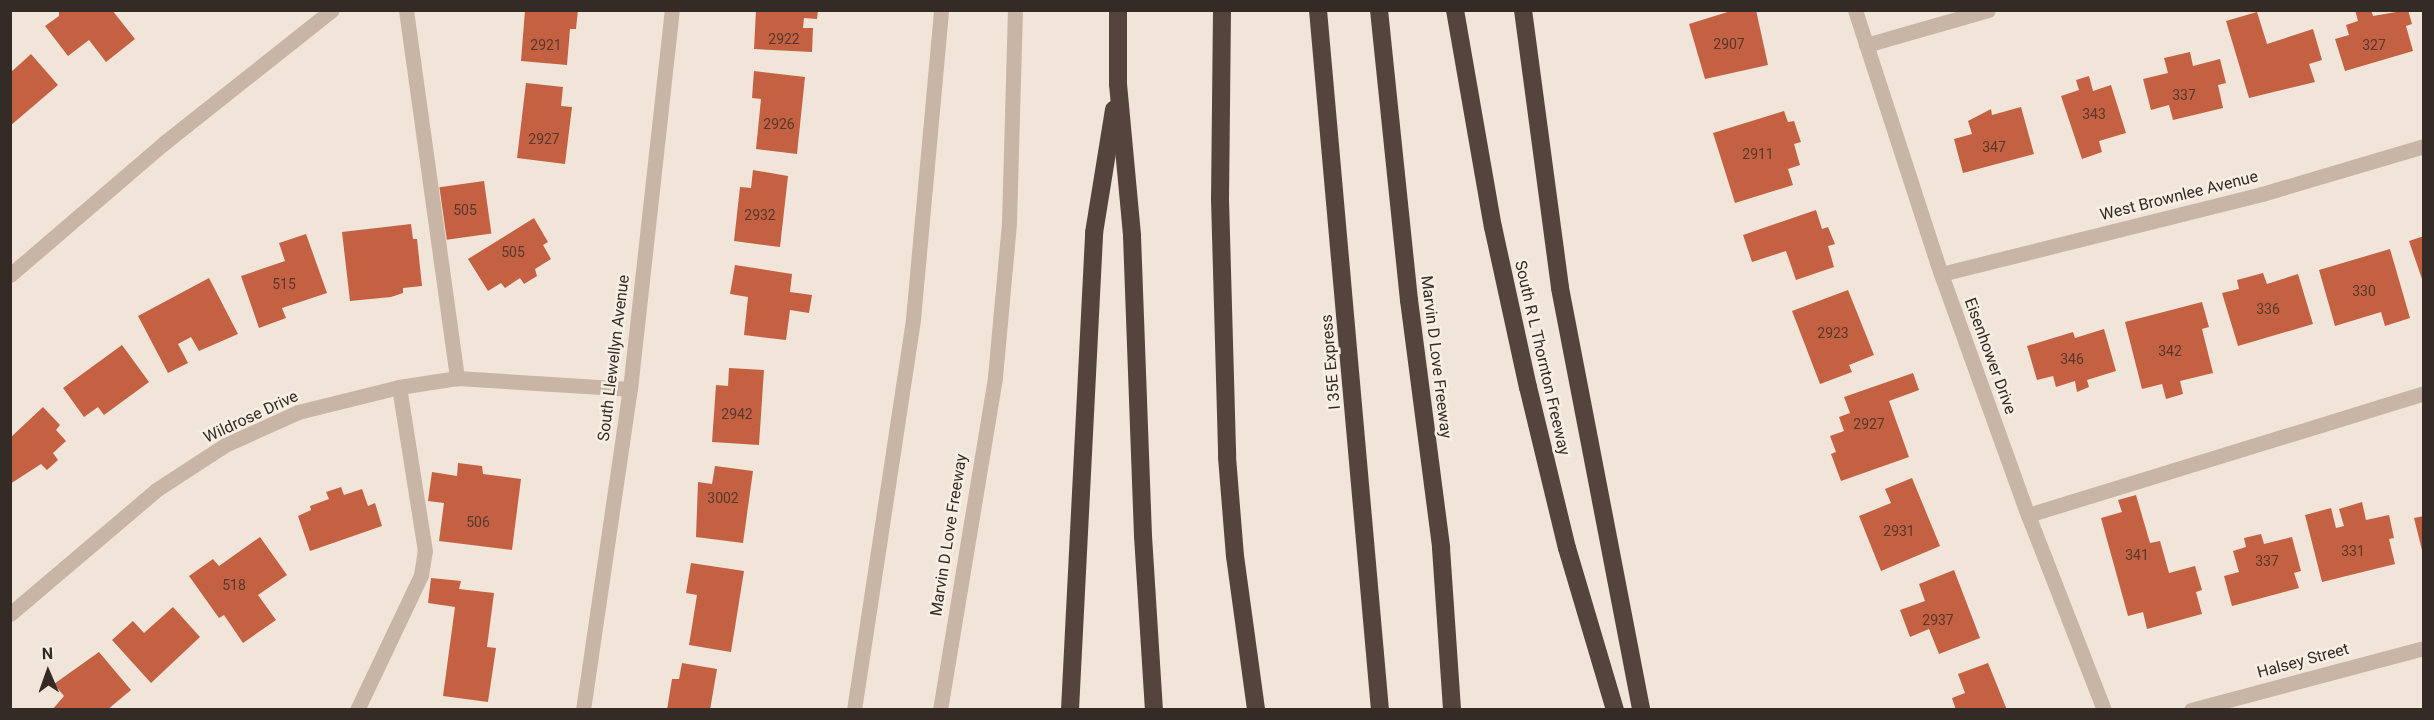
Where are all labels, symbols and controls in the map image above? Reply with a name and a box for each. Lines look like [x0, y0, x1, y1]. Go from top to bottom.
house number: 2922 [768, 31, 800, 47]
house number: 2907 [1713, 36, 1745, 52]
house number: 2921 [530, 37, 562, 53]
house number: 327 [2362, 37, 2386, 53]
house number: 337 [2172, 87, 2196, 103]
house number: 343 [2082, 106, 2106, 122]
house number: 2926 [763, 116, 795, 132]
house number: 2927 [528, 131, 560, 147]
house number: 347 [1982, 139, 2006, 155]
house number: 2911 [1742, 146, 1774, 162]
street label: West Brownlee Avenue [2098, 167, 2260, 225]
house number: 505 [453, 202, 477, 218]
house number: 2932 [744, 207, 776, 223]
house number: 505 [501, 244, 525, 260]
street label: South R L Thornton Freeway [1510, 259, 1574, 457]
street label: South Llewellyn Avenue [594, 274, 634, 442]
street label: Marvin D Love Freeway [1416, 274, 1456, 440]
house number: 515 [272, 276, 296, 292]
house number: 330 [2352, 283, 2376, 299]
street label: Eisenhower Drive [1960, 295, 2020, 417]
house number: 336 [2256, 301, 2280, 317]
street label: I 35E Express [1317, 314, 1345, 410]
house number: 2923 [1817, 325, 1849, 341]
house number: 342 [2158, 343, 2182, 359]
house number: 346 [2060, 351, 2084, 367]
street label: Wildrose Drive [201, 387, 301, 447]
house number: 2942 [721, 406, 753, 422]
house number: 2927 [1853, 416, 1885, 432]
street label: Marvin D Love Freeway [927, 453, 971, 617]
house number: 3002 [707, 490, 739, 506]
house number: 506 [466, 514, 490, 530]
house number: 2931 [1883, 523, 1915, 539]
house number: 331 [2341, 543, 2365, 559]
house number: 341 [2125, 547, 2149, 563]
house number: 337 [2255, 553, 2279, 569]
house number: 518 [222, 577, 246, 593]
house number: 2937 [1922, 612, 1954, 628]
street label: Halsey Street [2255, 640, 2351, 682]
north arrow [18, 642, 78, 702]
text: N [41, 644, 53, 663]

